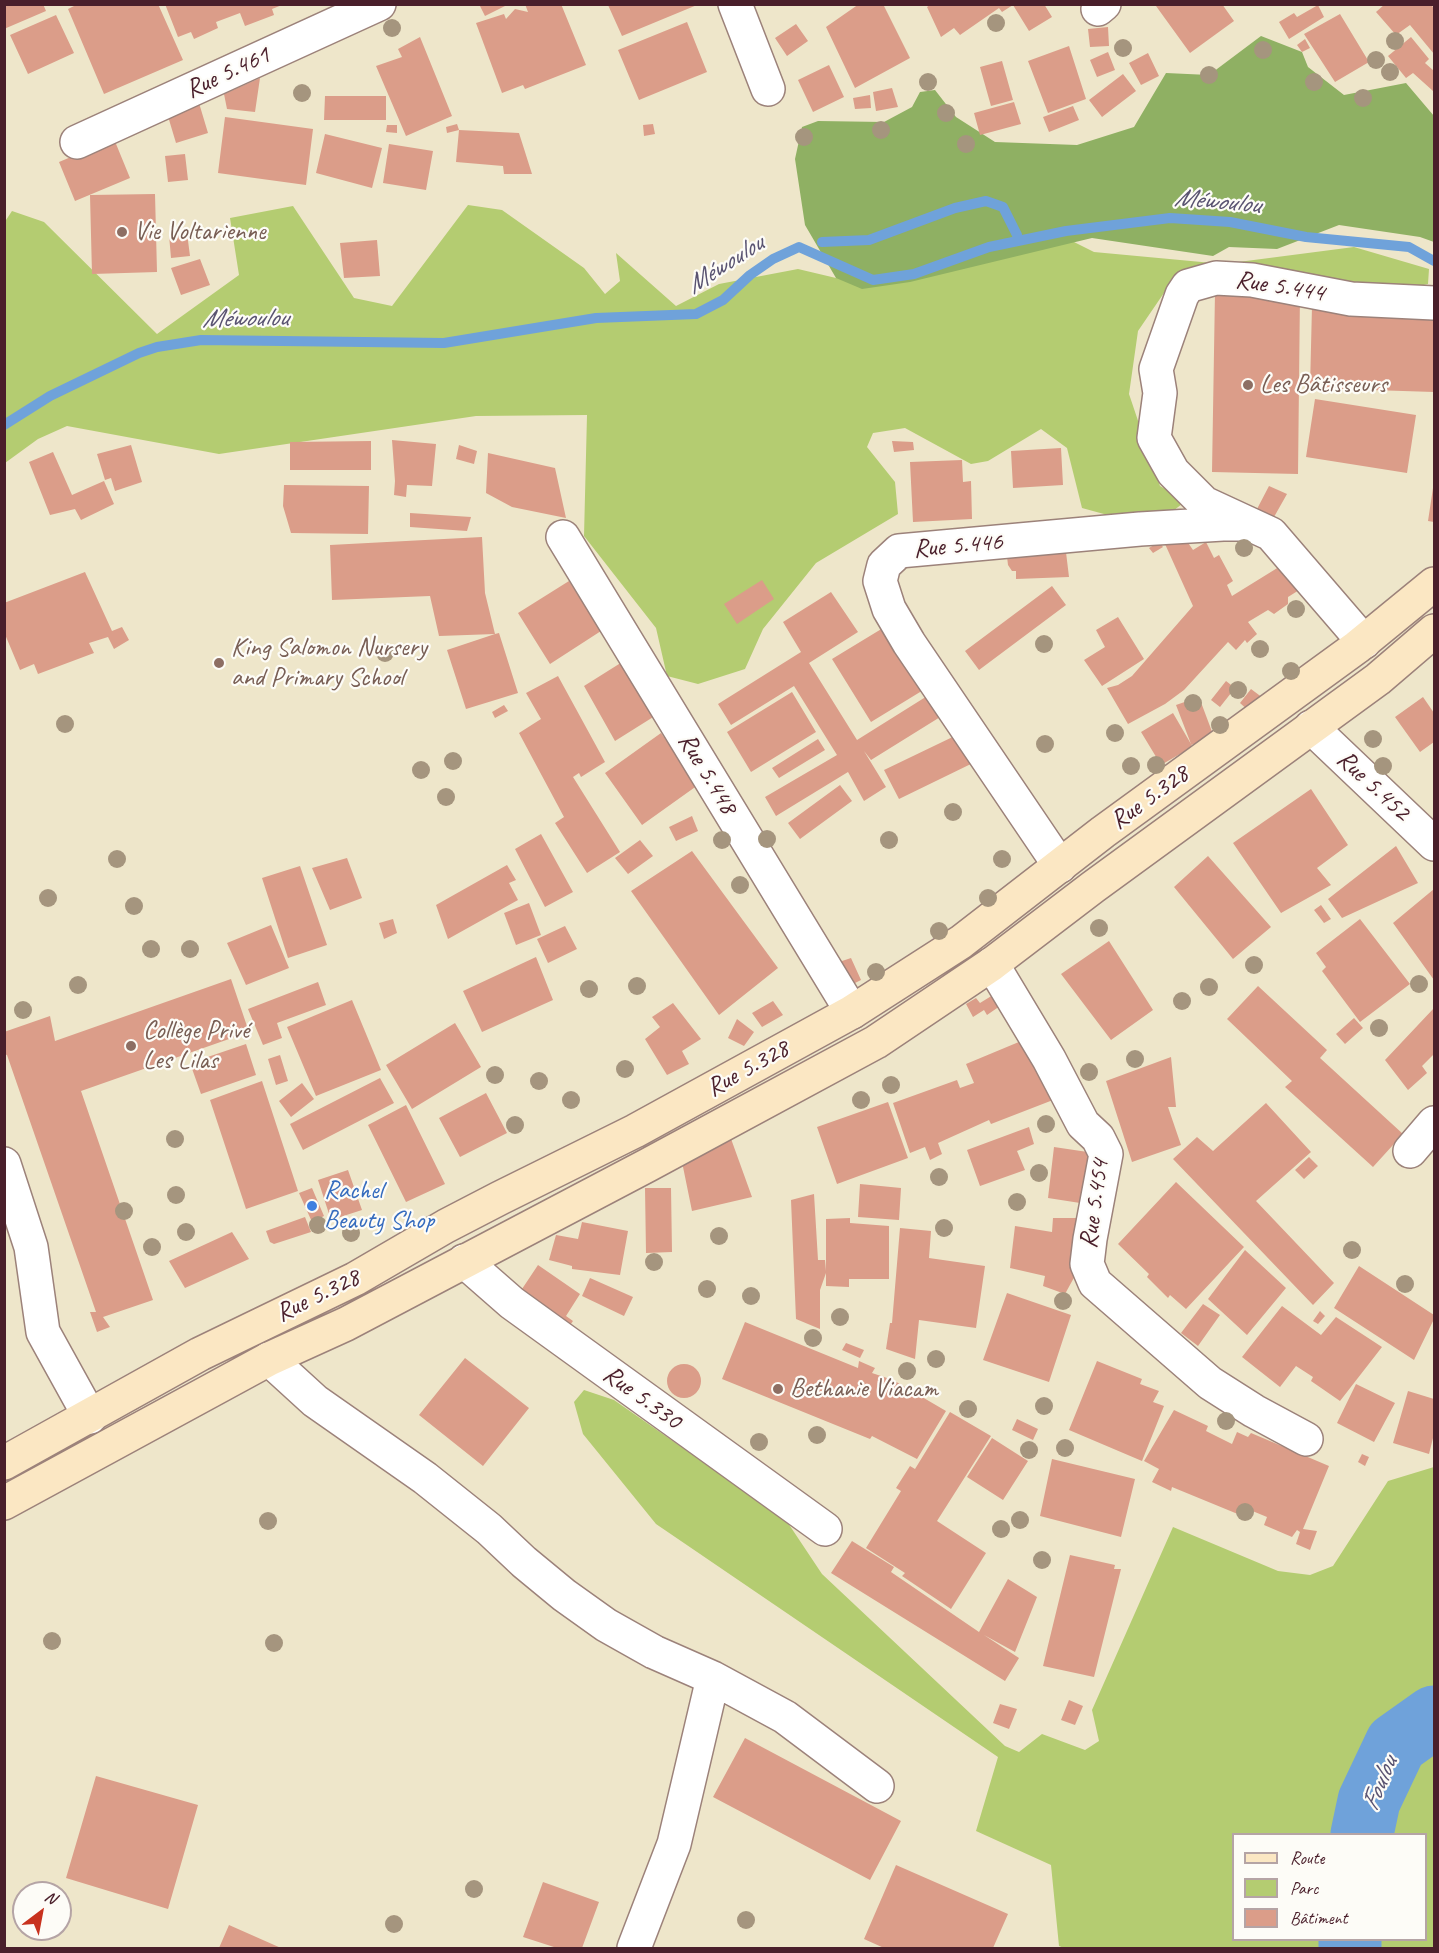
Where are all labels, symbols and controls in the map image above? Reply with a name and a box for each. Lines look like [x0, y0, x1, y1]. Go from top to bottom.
street label: Rue 5.461 [181, 40, 275, 106]
water label: Méwoulou [1173, 182, 1261, 222]
place label: Vie Voltarienne [134, 216, 265, 248]
marker: Vie Voltarienne [115, 225, 129, 239]
water label: Méwoulou [680, 228, 770, 302]
street label: Rue 5.444 [1233, 265, 1327, 309]
water label: Méwoulou [202, 302, 288, 336]
place label: Les Bâtisseurs [1260, 369, 1387, 401]
marker: Les Bâtisseurs [1241, 378, 1255, 392]
street label: Rue 5.446 [912, 527, 1004, 565]
place label: King Salomon Nursery and Primary School [231, 632, 427, 694]
marker: King Salomon Nursery and Primary School [212, 656, 226, 670]
street label: Rue 5.448 [671, 728, 743, 820]
street label: Rue 5.452 [1330, 744, 1416, 828]
street label: Rue 5.328 [1105, 759, 1195, 837]
place label: Collège Privé Les Lilas [143, 1015, 249, 1076]
street label: Rue 5.328 [701, 1034, 795, 1104]
marker: Collège Privé Les Lilas [124, 1039, 138, 1053]
street label: Rue 5.454 [1073, 1158, 1117, 1250]
place label: Rachel Beauty Shop [324, 1175, 434, 1236]
marker: Rachel Beauty Shop [305, 1199, 319, 1213]
street label: Rue 5.328 [271, 1262, 365, 1330]
street label: Rue 5.330 [597, 1359, 687, 1437]
place label: Bethanie Viacam [790, 1373, 938, 1405]
marker: Bethanie Viacam [771, 1382, 785, 1396]
water label: Foulou [1355, 1752, 1405, 1816]
legend [1232, 1833, 1427, 1941]
text: Route [1290, 1847, 1324, 1869]
text: Parc [1290, 1877, 1318, 1899]
north arrow [12, 1881, 72, 1941]
text: N [41, 1886, 60, 1909]
text: Bâtiment [1290, 1907, 1348, 1929]

